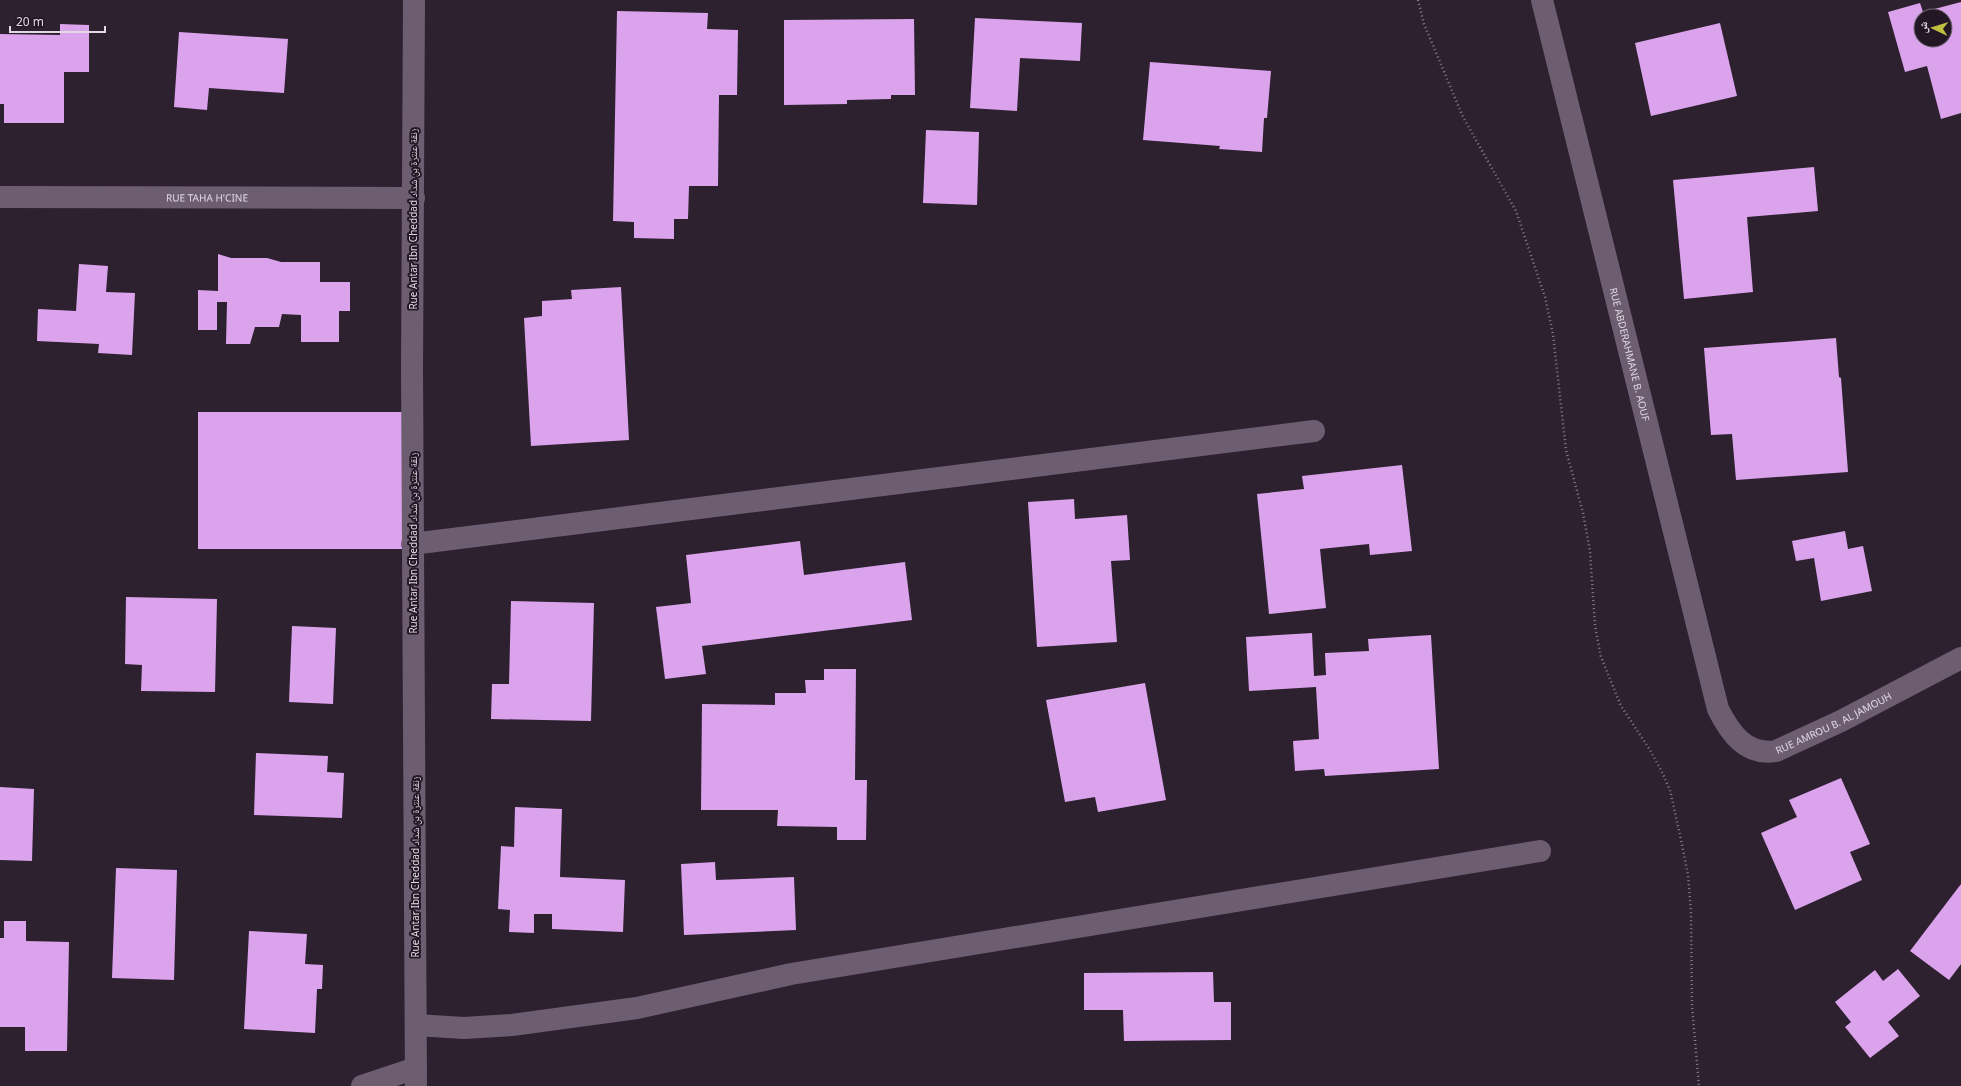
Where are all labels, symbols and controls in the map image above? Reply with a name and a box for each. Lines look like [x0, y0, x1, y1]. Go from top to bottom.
scale bar [10, 8, 105, 34]
north arrow [1913, 8, 1953, 48]
text: 20 m [16, 13, 44, 30]
text: ش [1915, 21, 1931, 34]
street label: Rue Antar Ibn Cheddad زنقة عنترة بن شداد [406, 128, 420, 310]
street label: RUE TAHA H'CINE [166, 190, 248, 205]
street label: RUE ABDERAHMANE B. AOUF [1607, 286, 1653, 422]
street label: Rue Antar Ibn Cheddad زنقة عنترة بن شداد [406, 452, 420, 634]
street label: RUE AMROU B. AL JAMOUH [1773, 689, 1894, 757]
street label: Rue Antar Ibn Cheddad زنقة عنترة بن شداد [408, 776, 422, 958]

